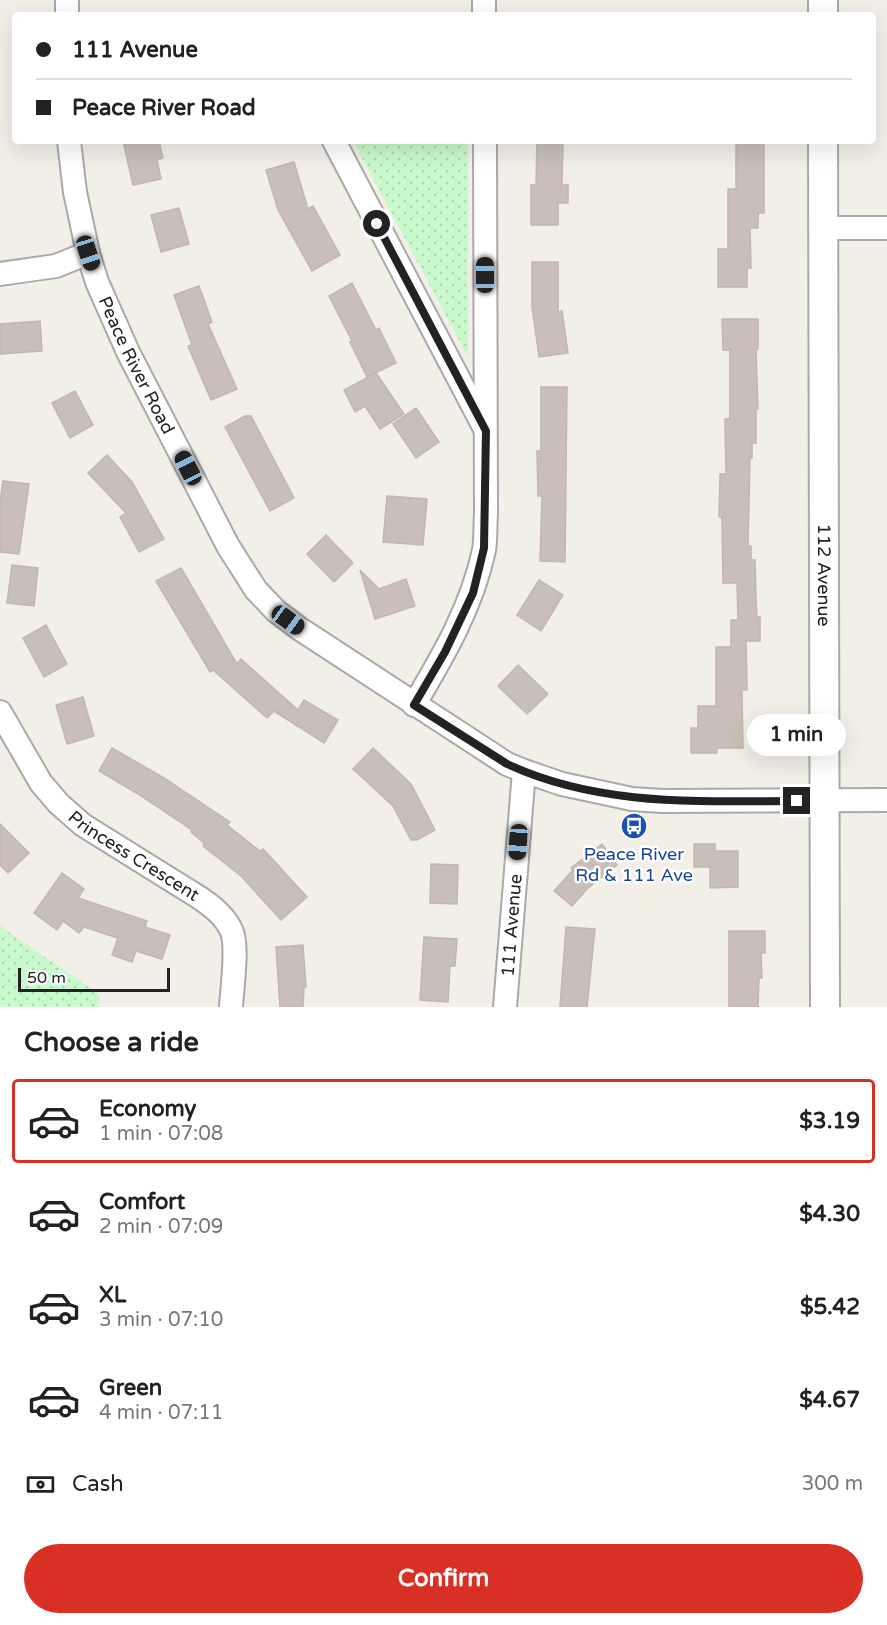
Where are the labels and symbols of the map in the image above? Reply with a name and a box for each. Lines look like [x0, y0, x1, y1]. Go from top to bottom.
route start [363, 210, 390, 237]
car [74, 233, 102, 273]
car [476, 257, 494, 293]
street label: Peace River Road [94, 293, 179, 438]
car [172, 448, 204, 488]
street label: 112 Avenue [813, 523, 835, 627]
car [268, 602, 308, 638]
callout: 1 min [748, 714, 846, 756]
route end [783, 787, 810, 814]
street label: Princess Crescent [64, 806, 204, 906]
bus stop icon: Peace River Rd & 111 Ave [619, 811, 649, 841]
car [508, 823, 528, 861]
place label: Peace River Rd & 111 Ave [575, 843, 693, 886]
street label: 111 Avenue [496, 873, 527, 978]
scale bar [18, 965, 170, 992]

